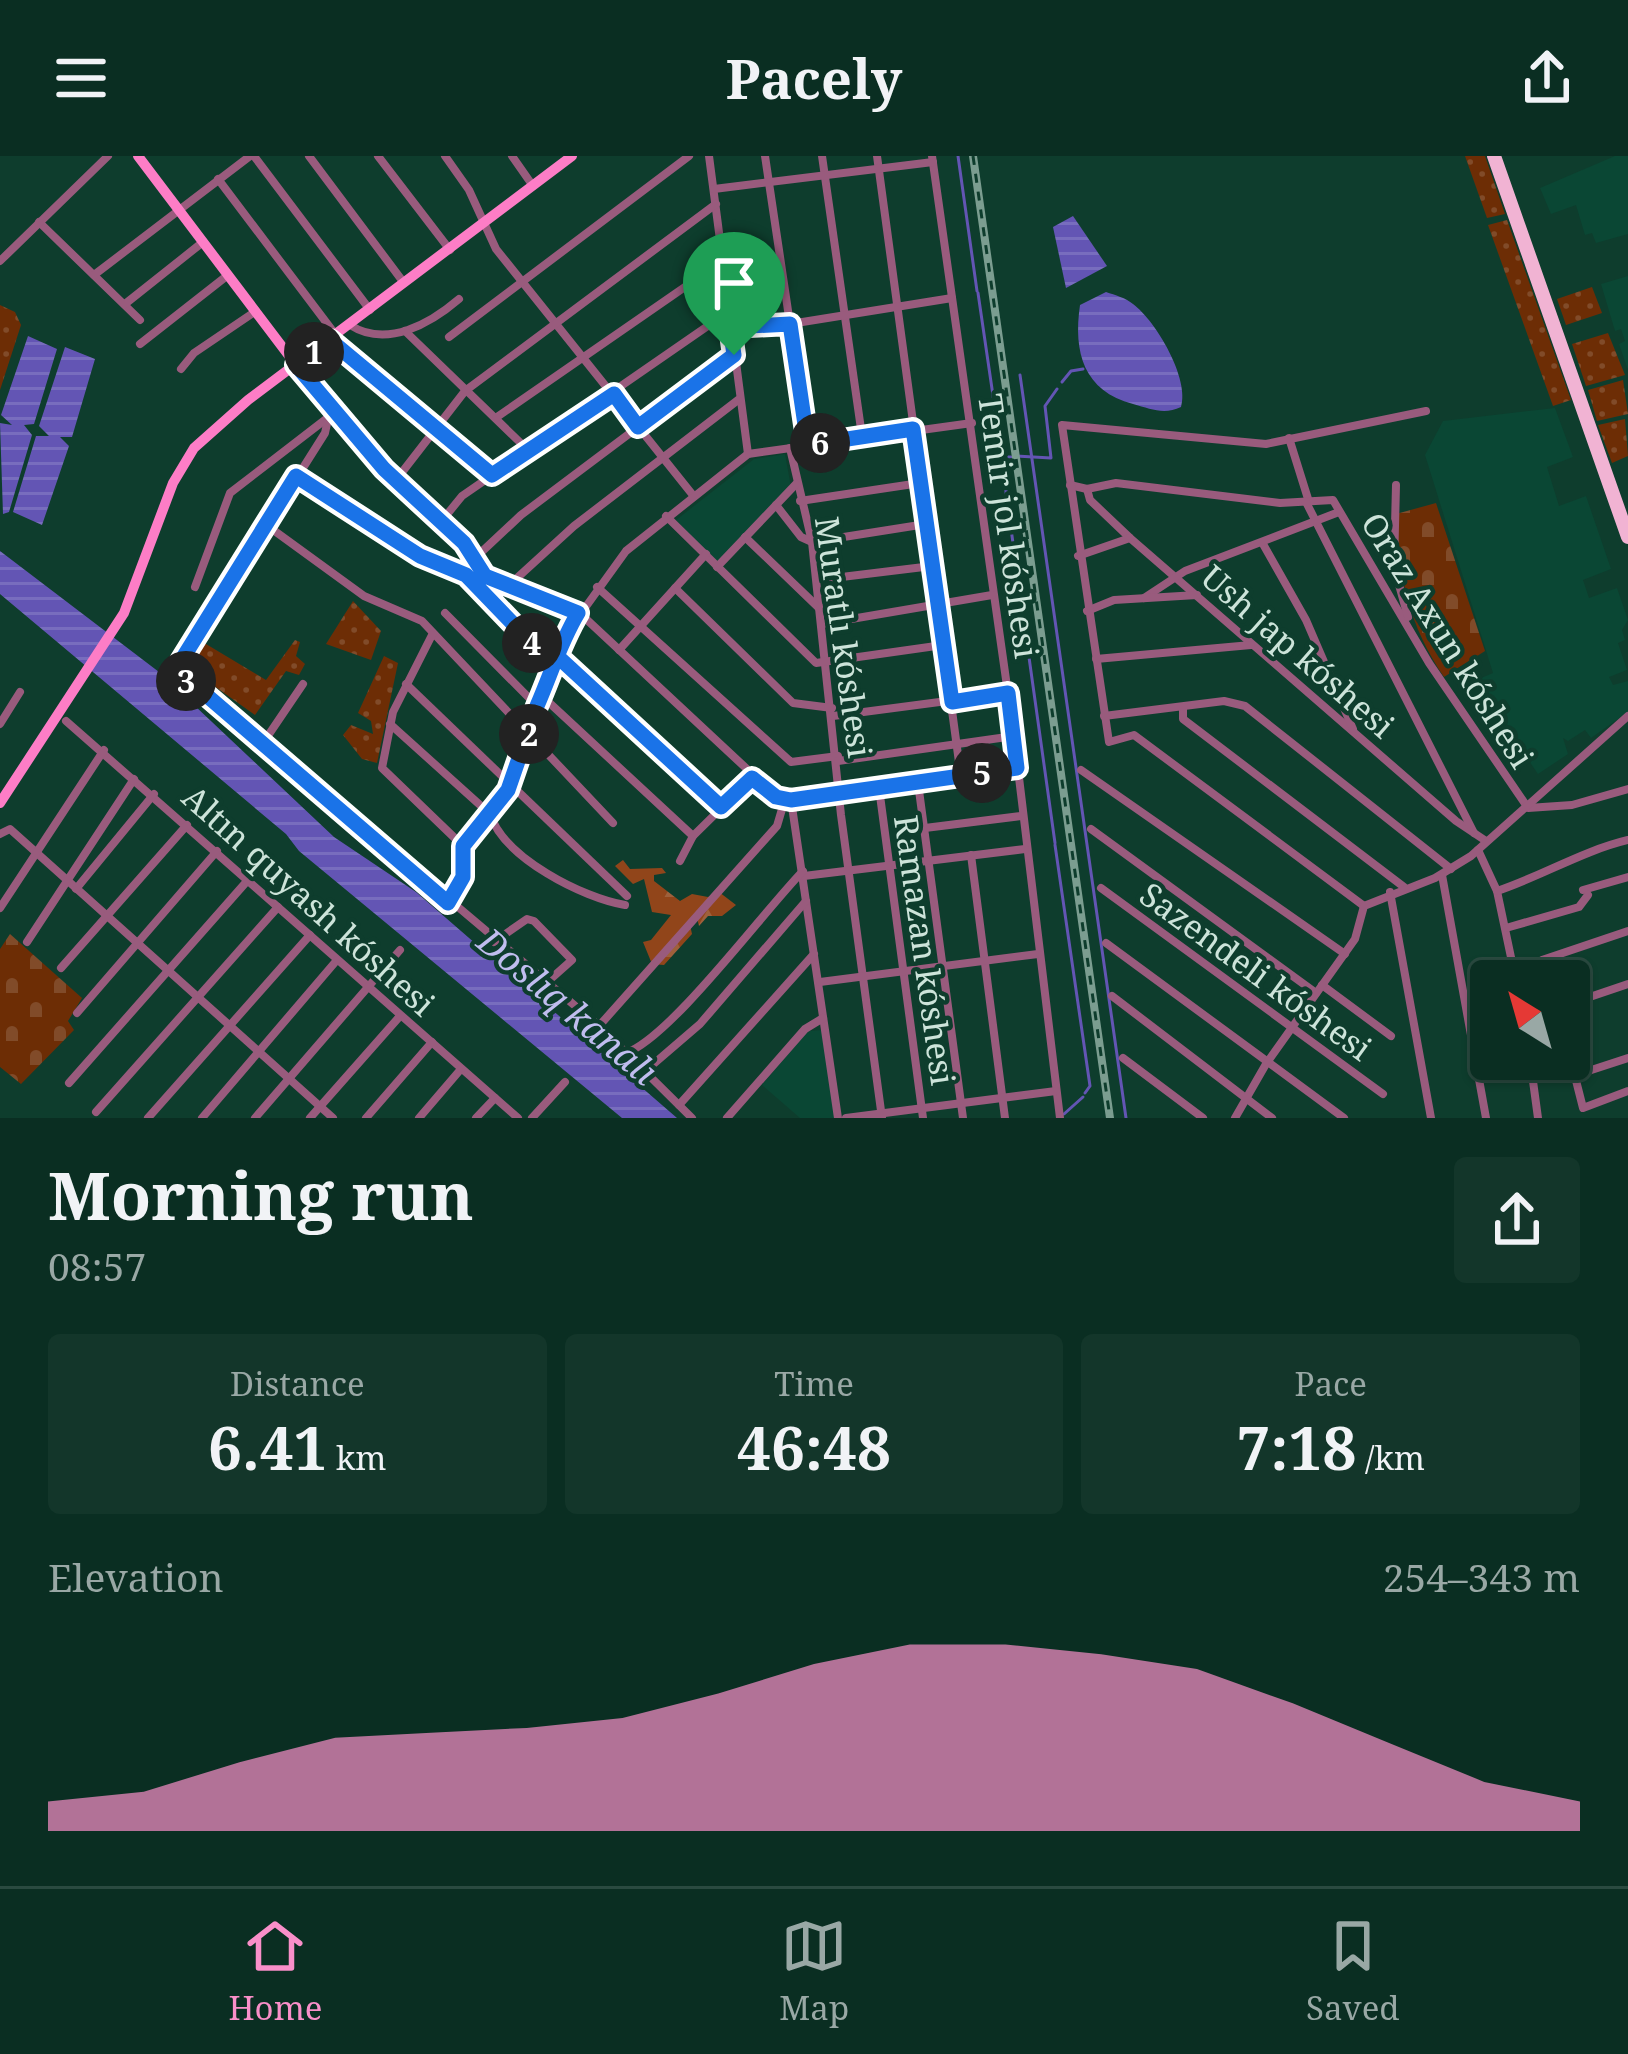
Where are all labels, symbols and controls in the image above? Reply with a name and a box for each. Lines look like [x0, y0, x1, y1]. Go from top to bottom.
text: Pacely [726, 41, 902, 115]
icon: menu [48, 45, 114, 111]
icon: share [1514, 45, 1580, 111]
pin [683, 232, 785, 355]
icon: arrive [701, 250, 767, 316]
pin: 1 [284, 322, 344, 382]
text: 1 [305, 329, 323, 374]
street label: Temir jol kóshesi [968, 391, 1050, 662]
pin: 6 [790, 413, 850, 473]
text: 6 [811, 420, 829, 465]
street label: Oraz Axun kóshesi [1351, 504, 1545, 777]
street label: Muratlı kóshesi [805, 514, 883, 761]
street label: Ush jap kóshesi [1192, 555, 1404, 748]
pin: 4 [502, 613, 562, 673]
text: 4 [523, 620, 541, 665]
pin: 3 [156, 651, 216, 711]
text: 3 [177, 658, 195, 703]
pin: 2 [499, 704, 559, 764]
text: 2 [520, 711, 538, 756]
pin: 5 [952, 743, 1012, 803]
text: 5 [973, 750, 991, 795]
street label: Altın quyash kóshesi [173, 775, 445, 1026]
street label: Ramazan kóshesi [884, 812, 966, 1088]
street label: Sazendeli kóshesi [1131, 872, 1381, 1071]
water label: Doslıq kanalı [467, 916, 668, 1096]
north arrow [1470, 960, 1590, 1080]
map controls [1470, 960, 1590, 1080]
text: Morning run [48, 1149, 474, 1239]
button: share [1454, 1157, 1580, 1283]
text: 08:57 [48, 1239, 146, 1292]
text: Distance [230, 1361, 365, 1406]
text: Time [774, 1361, 854, 1406]
text: Pace [1294, 1361, 1367, 1406]
text: 6.41 [208, 1406, 327, 1488]
text: 46:48 [737, 1406, 891, 1488]
text: 7:18 [1236, 1406, 1356, 1488]
text: km [327, 1435, 387, 1480]
text: /km [1356, 1435, 1425, 1480]
text: Elevation [48, 1550, 224, 1603]
text: 254–343 m [1383, 1550, 1580, 1603]
tab: Home [228, 1913, 322, 2030]
tab: Map [779, 1913, 849, 2030]
tab: Saved [1306, 1913, 1400, 2030]

